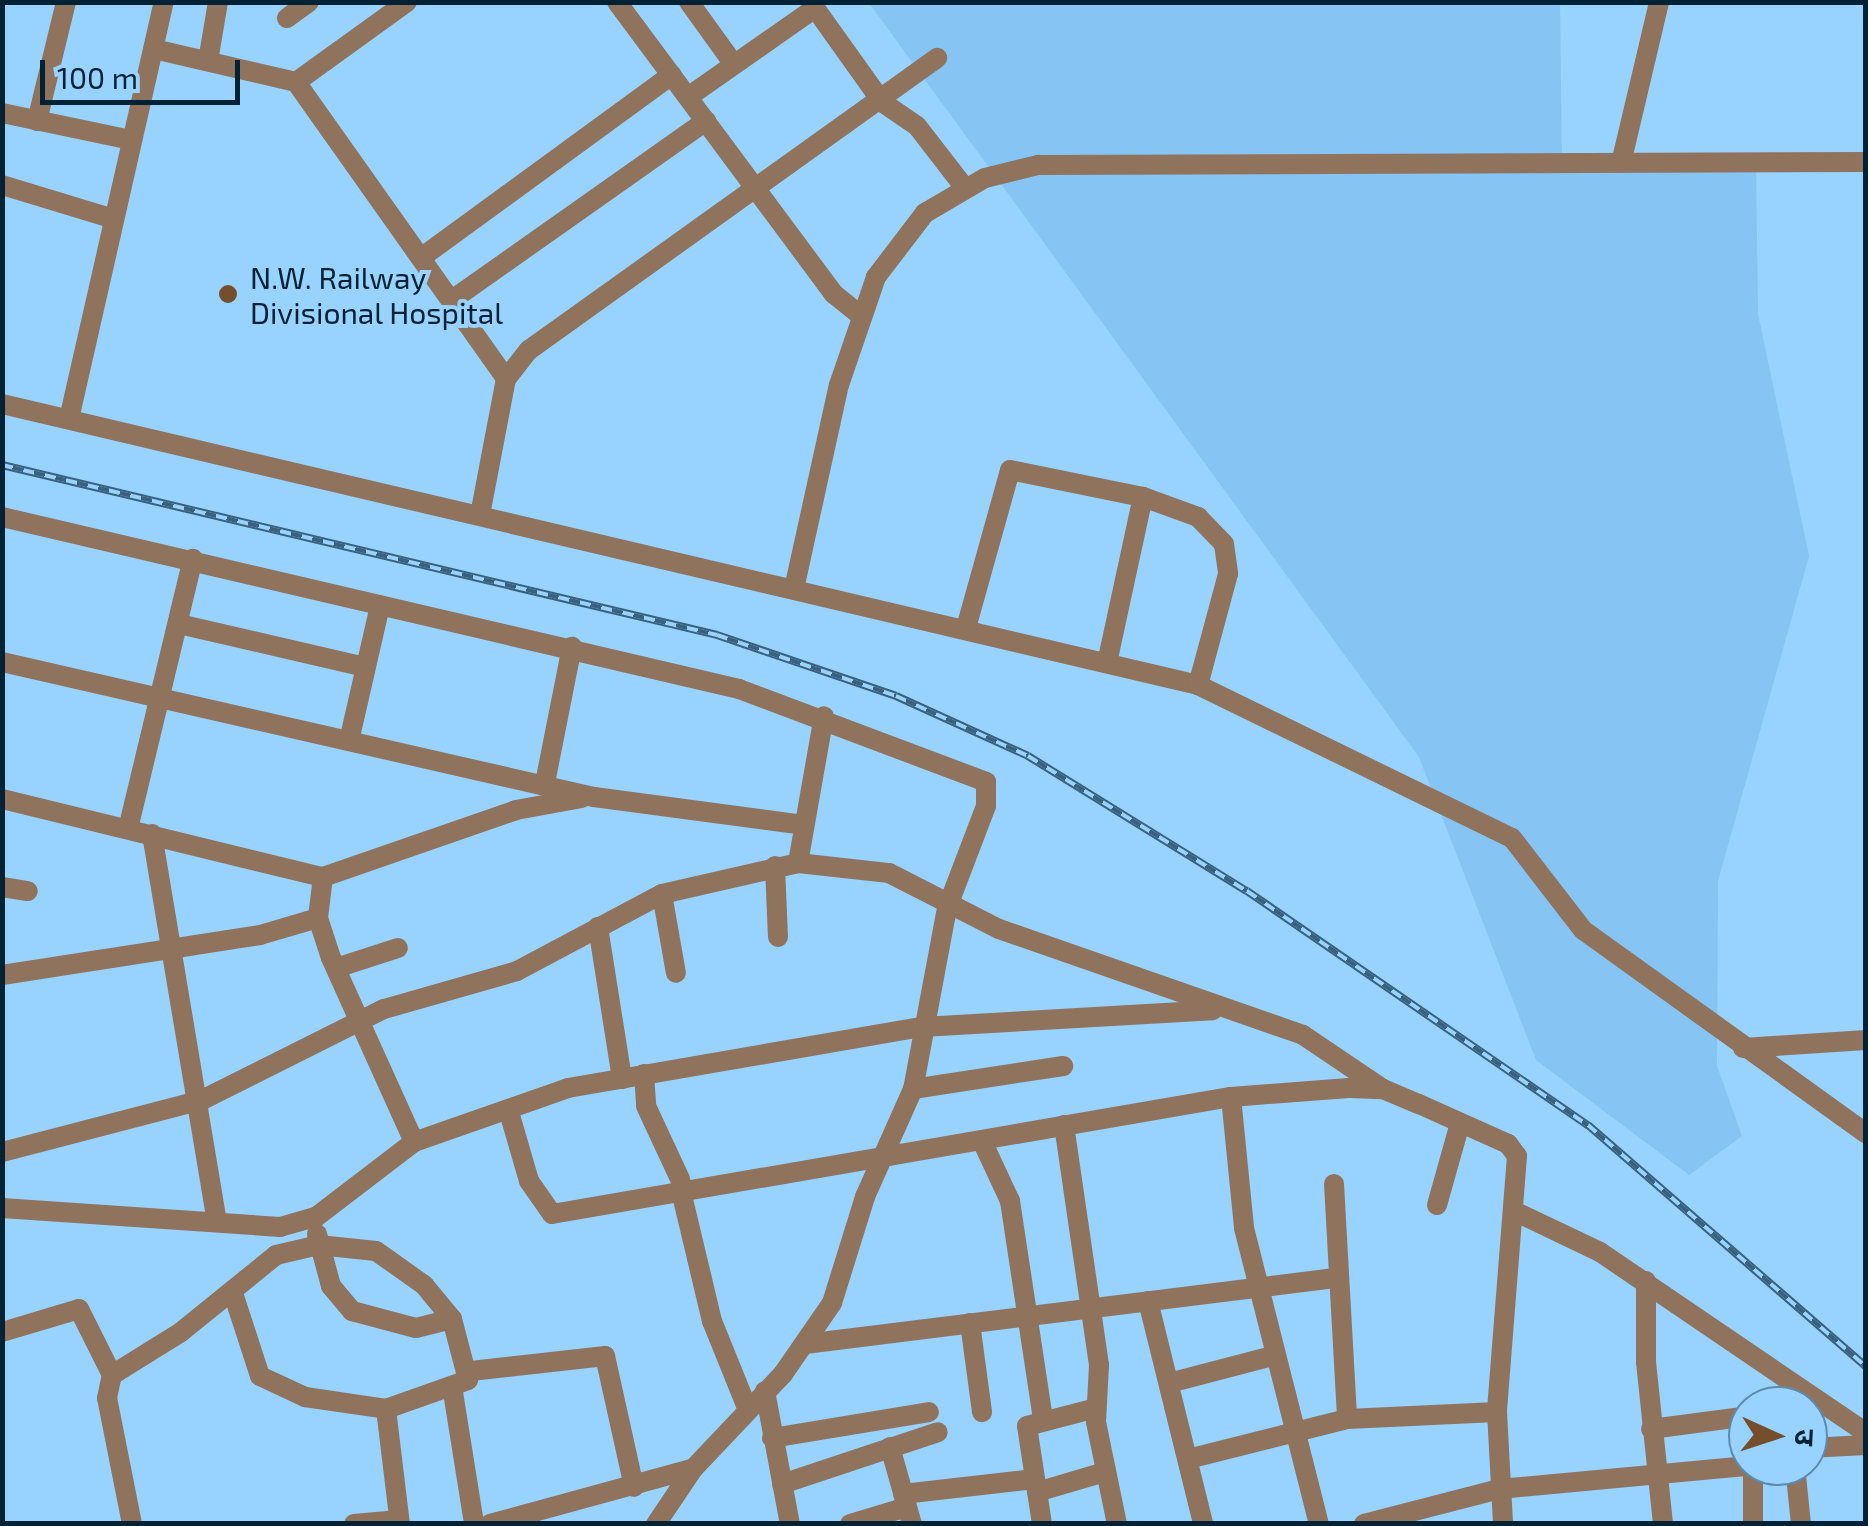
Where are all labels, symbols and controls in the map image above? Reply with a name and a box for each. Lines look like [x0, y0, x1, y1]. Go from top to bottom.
scale bar [45, 40, 245, 102]
text: 100 m [57, 59, 138, 95]
place label: N.W. Railway Divisional Hospital [250, 259, 504, 330]
marker: N.W. Railway Divisional Hospital [215, 281, 241, 307]
north arrow [1728, 1386, 1828, 1486]
text: उ [1789, 1428, 1823, 1447]

